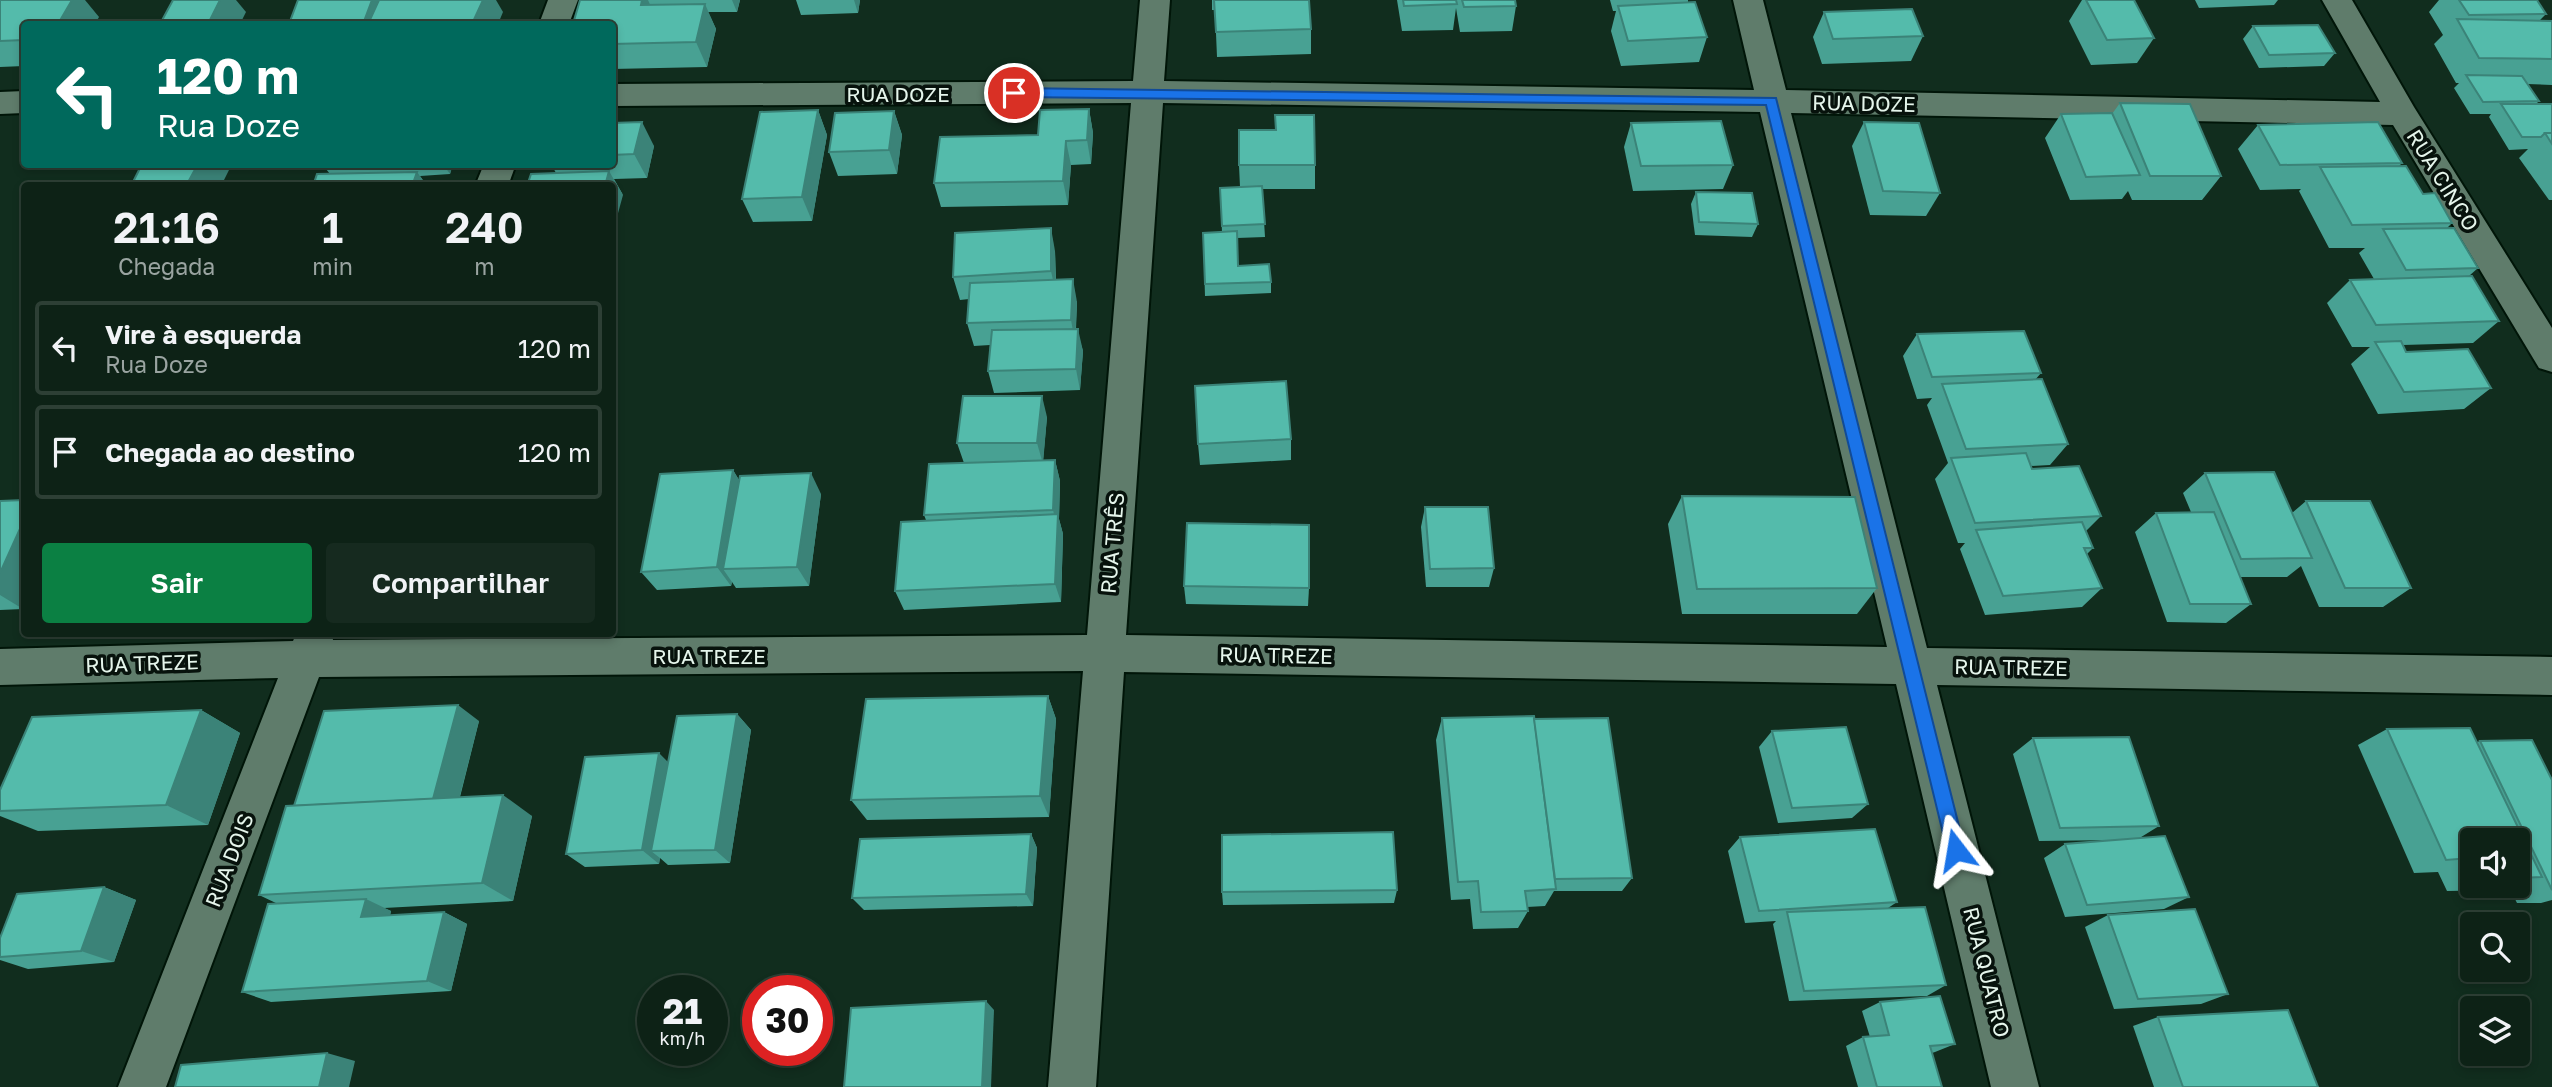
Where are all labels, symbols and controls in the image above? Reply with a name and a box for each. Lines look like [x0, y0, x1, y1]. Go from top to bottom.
text: 120 m [157, 46, 299, 105]
icon: left [42, 49, 133, 140]
pin [984, 63, 1044, 123]
icon: arrive [995, 74, 1033, 112]
street label: RUA DOZE [846, 81, 950, 107]
street label: RUA DOZE [1812, 89, 1916, 117]
text: Rua Doze [157, 106, 300, 144]
street label: RUA CINCO [2402, 124, 2484, 236]
text: 21:16 [113, 202, 220, 252]
text: 1 [322, 202, 343, 252]
text: 240 [445, 202, 524, 252]
text: Chegada [118, 252, 215, 280]
text: min [312, 252, 353, 280]
text: m [474, 252, 495, 280]
text: Vire à esquerda [105, 319, 301, 350]
icon: left [46, 329, 84, 367]
text: 120 m [518, 333, 591, 364]
text: Rua Doze [105, 350, 208, 378]
icon: arrive [46, 433, 84, 471]
text: Chegada ao destino [105, 437, 355, 468]
text: 120 m [518, 437, 591, 468]
street label: RUA TRÊS [1095, 491, 1129, 595]
button: Sair [42, 543, 312, 623]
button: Compartilhar [326, 543, 595, 623]
street label: RUA TREZE [1219, 641, 1333, 669]
street label: RUA TREZE [652, 643, 766, 669]
street label: RUA TREZE [85, 648, 199, 678]
street label: RUA TREZE [1954, 653, 2068, 681]
street label: RUA DOIS [199, 809, 259, 911]
position arrow [1919, 813, 1993, 887]
map controls [2460, 828, 2530, 1066]
button: sound [2460, 828, 2530, 898]
street label: RUA QUATRO [1958, 904, 2016, 1040]
button: search [2460, 912, 2530, 982]
speed limit sign: 30 [742, 975, 833, 1066]
text: 21 [663, 990, 702, 1032]
button: layers [2460, 996, 2530, 1066]
text: km/h [660, 1027, 705, 1049]

